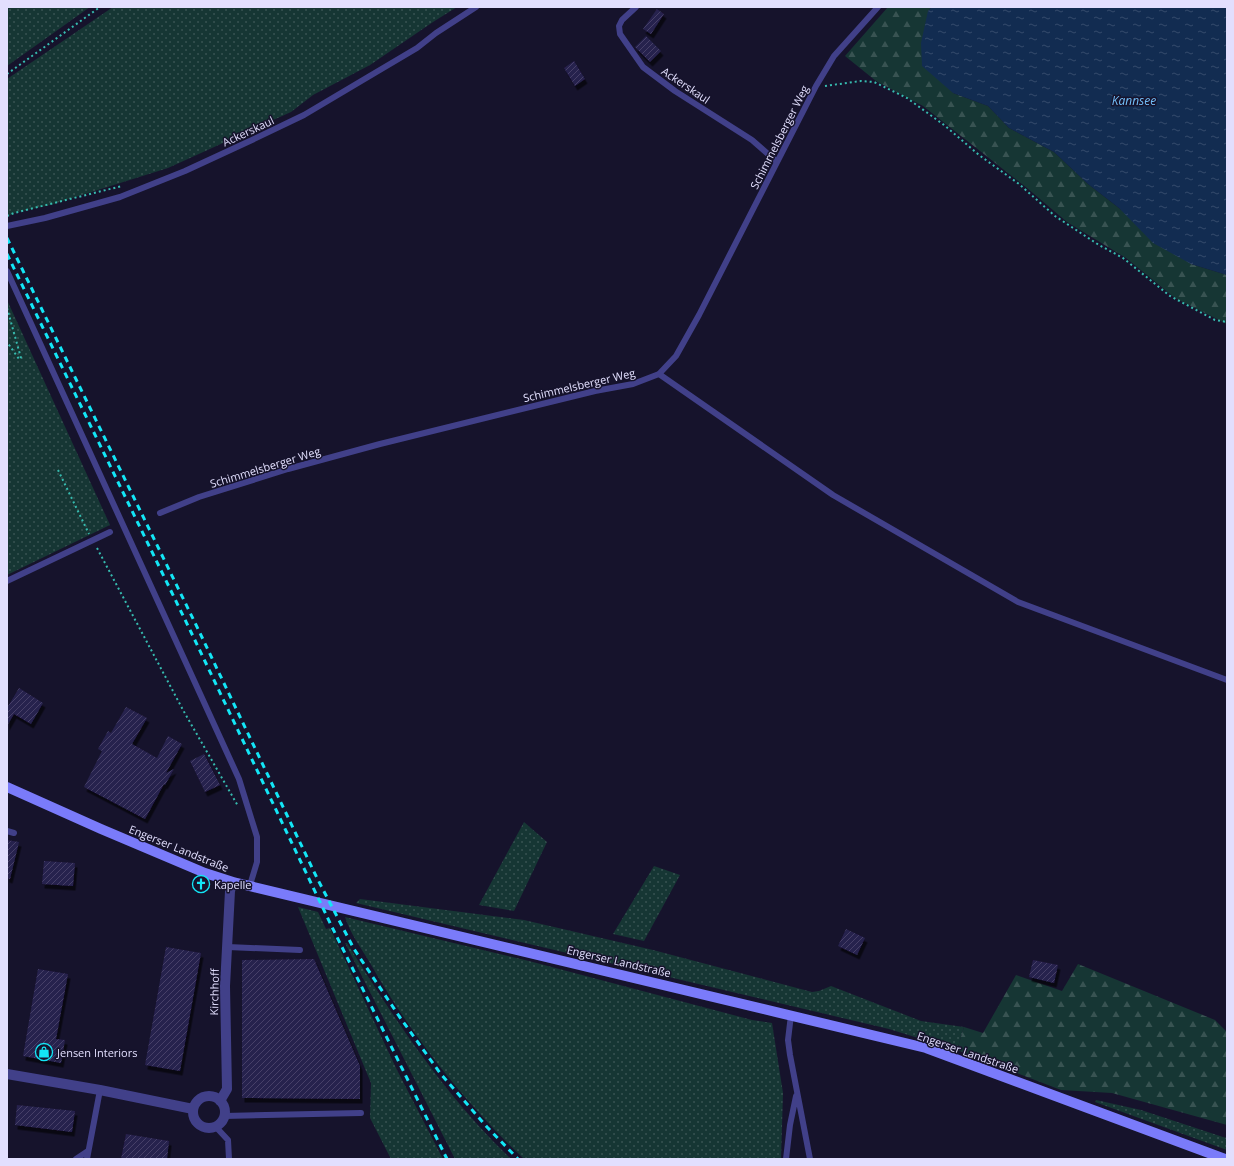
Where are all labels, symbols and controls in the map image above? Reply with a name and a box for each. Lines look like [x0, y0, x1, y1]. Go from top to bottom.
street label: Ackerskaul [659, 63, 713, 107]
street label: Schimmelsberger Weg [746, 83, 812, 191]
water label: Kannsee [1112, 92, 1156, 109]
street label: Ackerskaul [220, 113, 276, 149]
street label: Schimmelsberger Weg [521, 365, 637, 405]
street label: Schimmelsberger Weg [208, 443, 322, 491]
street label: Engerser Landstraße [127, 821, 231, 875]
church icon: Kapelle [191, 874, 211, 894]
place label: Kapelle [214, 877, 252, 892]
street label: Engerser Landstraße [565, 942, 673, 980]
street label: Kirchhoff [206, 968, 222, 1016]
street label: Engerser Landstraße [915, 1028, 1021, 1076]
shop icon: Jensen Interiors [34, 1042, 54, 1062]
place label: Jensen Interiors [56, 1045, 137, 1060]

